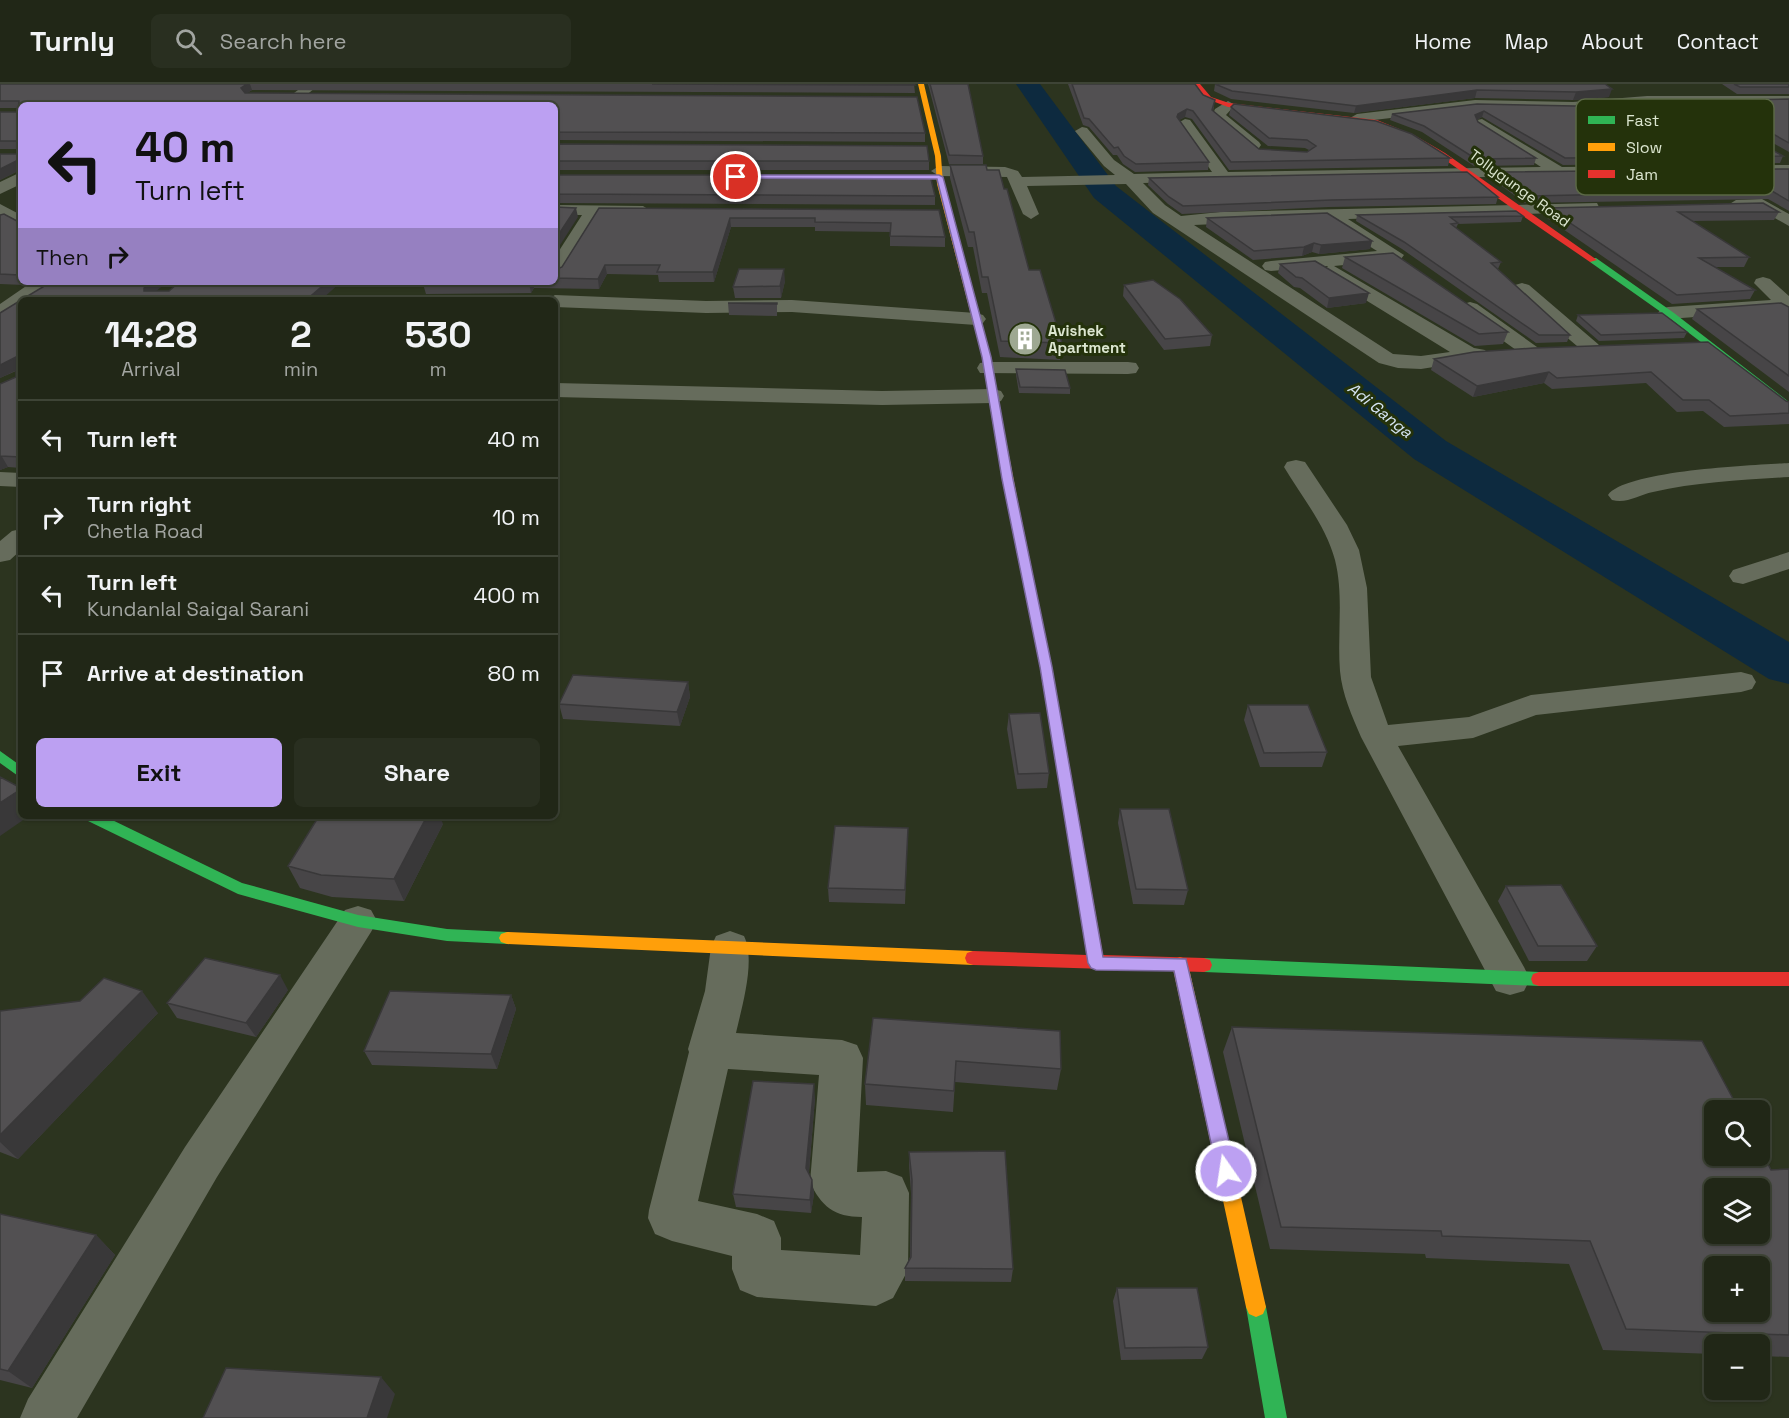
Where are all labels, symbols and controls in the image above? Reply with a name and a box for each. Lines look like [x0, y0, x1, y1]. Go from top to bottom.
search box [151, 14, 571, 68]
text: Turnly [30, 23, 115, 59]
icon: search [172, 25, 205, 58]
text: Search here [220, 27, 347, 55]
text: Home [1414, 28, 1472, 55]
text: Map [1505, 28, 1549, 55]
text: About [1582, 28, 1644, 55]
text: Contact [1677, 28, 1759, 55]
legend [1576, 99, 1774, 195]
text: Fast [1626, 110, 1659, 131]
text: 40 m [135, 121, 235, 174]
icon: left [36, 126, 114, 204]
text: Slow [1626, 137, 1662, 158]
street label: Tollygunge Road [1466, 145, 1574, 231]
pin [710, 151, 761, 202]
icon: arrive [719, 160, 752, 193]
text: Jam [1626, 164, 1658, 185]
text: Turn left [135, 173, 245, 208]
icon: right [101, 240, 134, 273]
text: Then [36, 243, 89, 271]
text: 14:28 [104, 312, 197, 358]
text: 2 [290, 312, 312, 358]
text: 530 [405, 312, 472, 358]
building icon: Avishek Apartment [1007, 321, 1043, 357]
place label: Avishek Apartment [1048, 321, 1126, 357]
text: Arrival [121, 356, 181, 382]
text: min [284, 356, 318, 382]
text: m [429, 356, 447, 382]
water label: Adi Ganga [1343, 377, 1417, 443]
icon: left [36, 423, 69, 456]
text: Turn left [87, 425, 177, 453]
text: 40 m [488, 425, 540, 453]
text: Turn right [87, 490, 192, 518]
icon: right [36, 501, 69, 534]
text: 10 m [492, 503, 540, 531]
text: Chetla Road [87, 518, 203, 544]
text: Turn left [87, 568, 177, 596]
icon: left [36, 579, 69, 612]
text: 400 m [473, 581, 540, 609]
text: Kundanlal Saigal Sarani [87, 596, 309, 622]
icon: arrive [36, 657, 69, 690]
text: Arrive at destination [87, 659, 304, 687]
text: 80 m [488, 659, 540, 687]
button: Exit [36, 738, 282, 807]
button: Share [294, 738, 540, 807]
map controls [1704, 1100, 1770, 1400]
button: search [1704, 1100, 1770, 1166]
position arrow [1194, 1139, 1258, 1203]
button: layers [1704, 1178, 1770, 1244]
button: + [1704, 1256, 1770, 1322]
button: − [1704, 1334, 1770, 1400]

